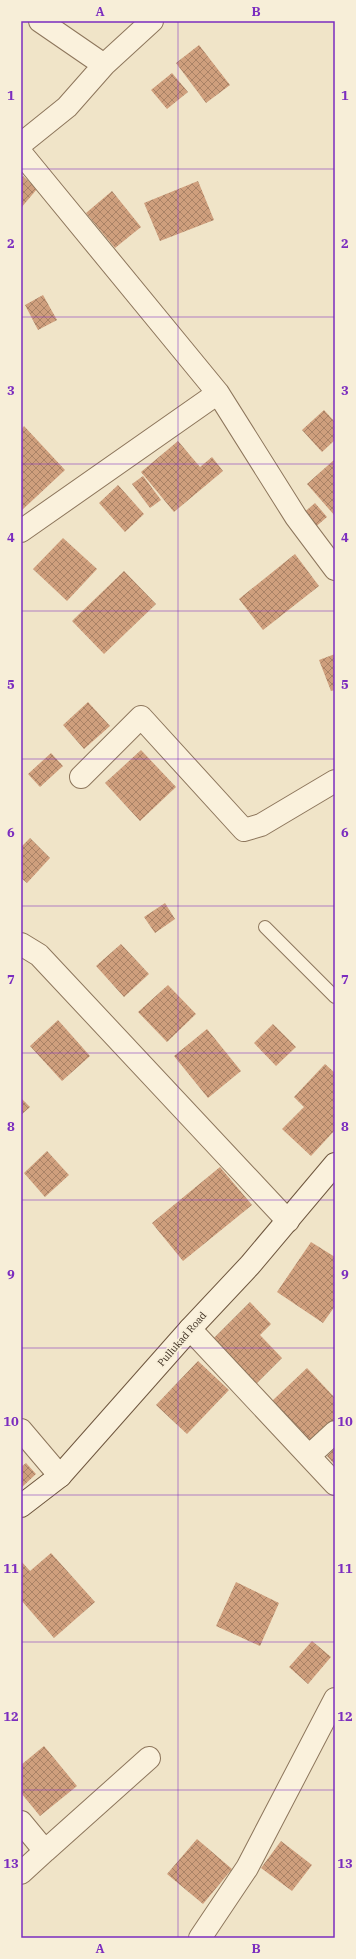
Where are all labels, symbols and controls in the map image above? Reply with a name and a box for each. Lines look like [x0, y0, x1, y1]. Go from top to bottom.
text: A [95, 3, 105, 20]
text: B [251, 3, 261, 20]
text: 1 [7, 87, 15, 104]
text: 1 [341, 87, 349, 104]
text: 2 [7, 235, 15, 252]
text: 2 [341, 235, 349, 252]
text: 3 [7, 382, 15, 399]
text: 3 [341, 382, 349, 399]
text: 4 [7, 529, 15, 546]
text: 4 [341, 529, 349, 546]
text: 5 [7, 676, 15, 693]
text: 5 [341, 676, 349, 693]
text: 6 [7, 824, 15, 841]
text: 6 [341, 824, 349, 841]
text: 7 [7, 971, 15, 988]
text: 7 [341, 971, 349, 988]
text: 8 [7, 1118, 15, 1135]
text: 8 [341, 1118, 349, 1135]
text: 9 [7, 1266, 15, 1283]
text: 9 [341, 1266, 349, 1283]
street label: Pullukad Road [155, 1309, 209, 1369]
text: 10 [3, 1413, 19, 1430]
text: 10 [337, 1413, 353, 1430]
text: 11 [3, 1560, 19, 1577]
text: 11 [337, 1560, 353, 1577]
text: 12 [3, 1708, 19, 1725]
text: 12 [337, 1708, 353, 1725]
text: 13 [3, 1855, 19, 1872]
text: 13 [337, 1855, 353, 1872]
text: A [95, 1940, 105, 1957]
text: B [251, 1940, 261, 1957]

